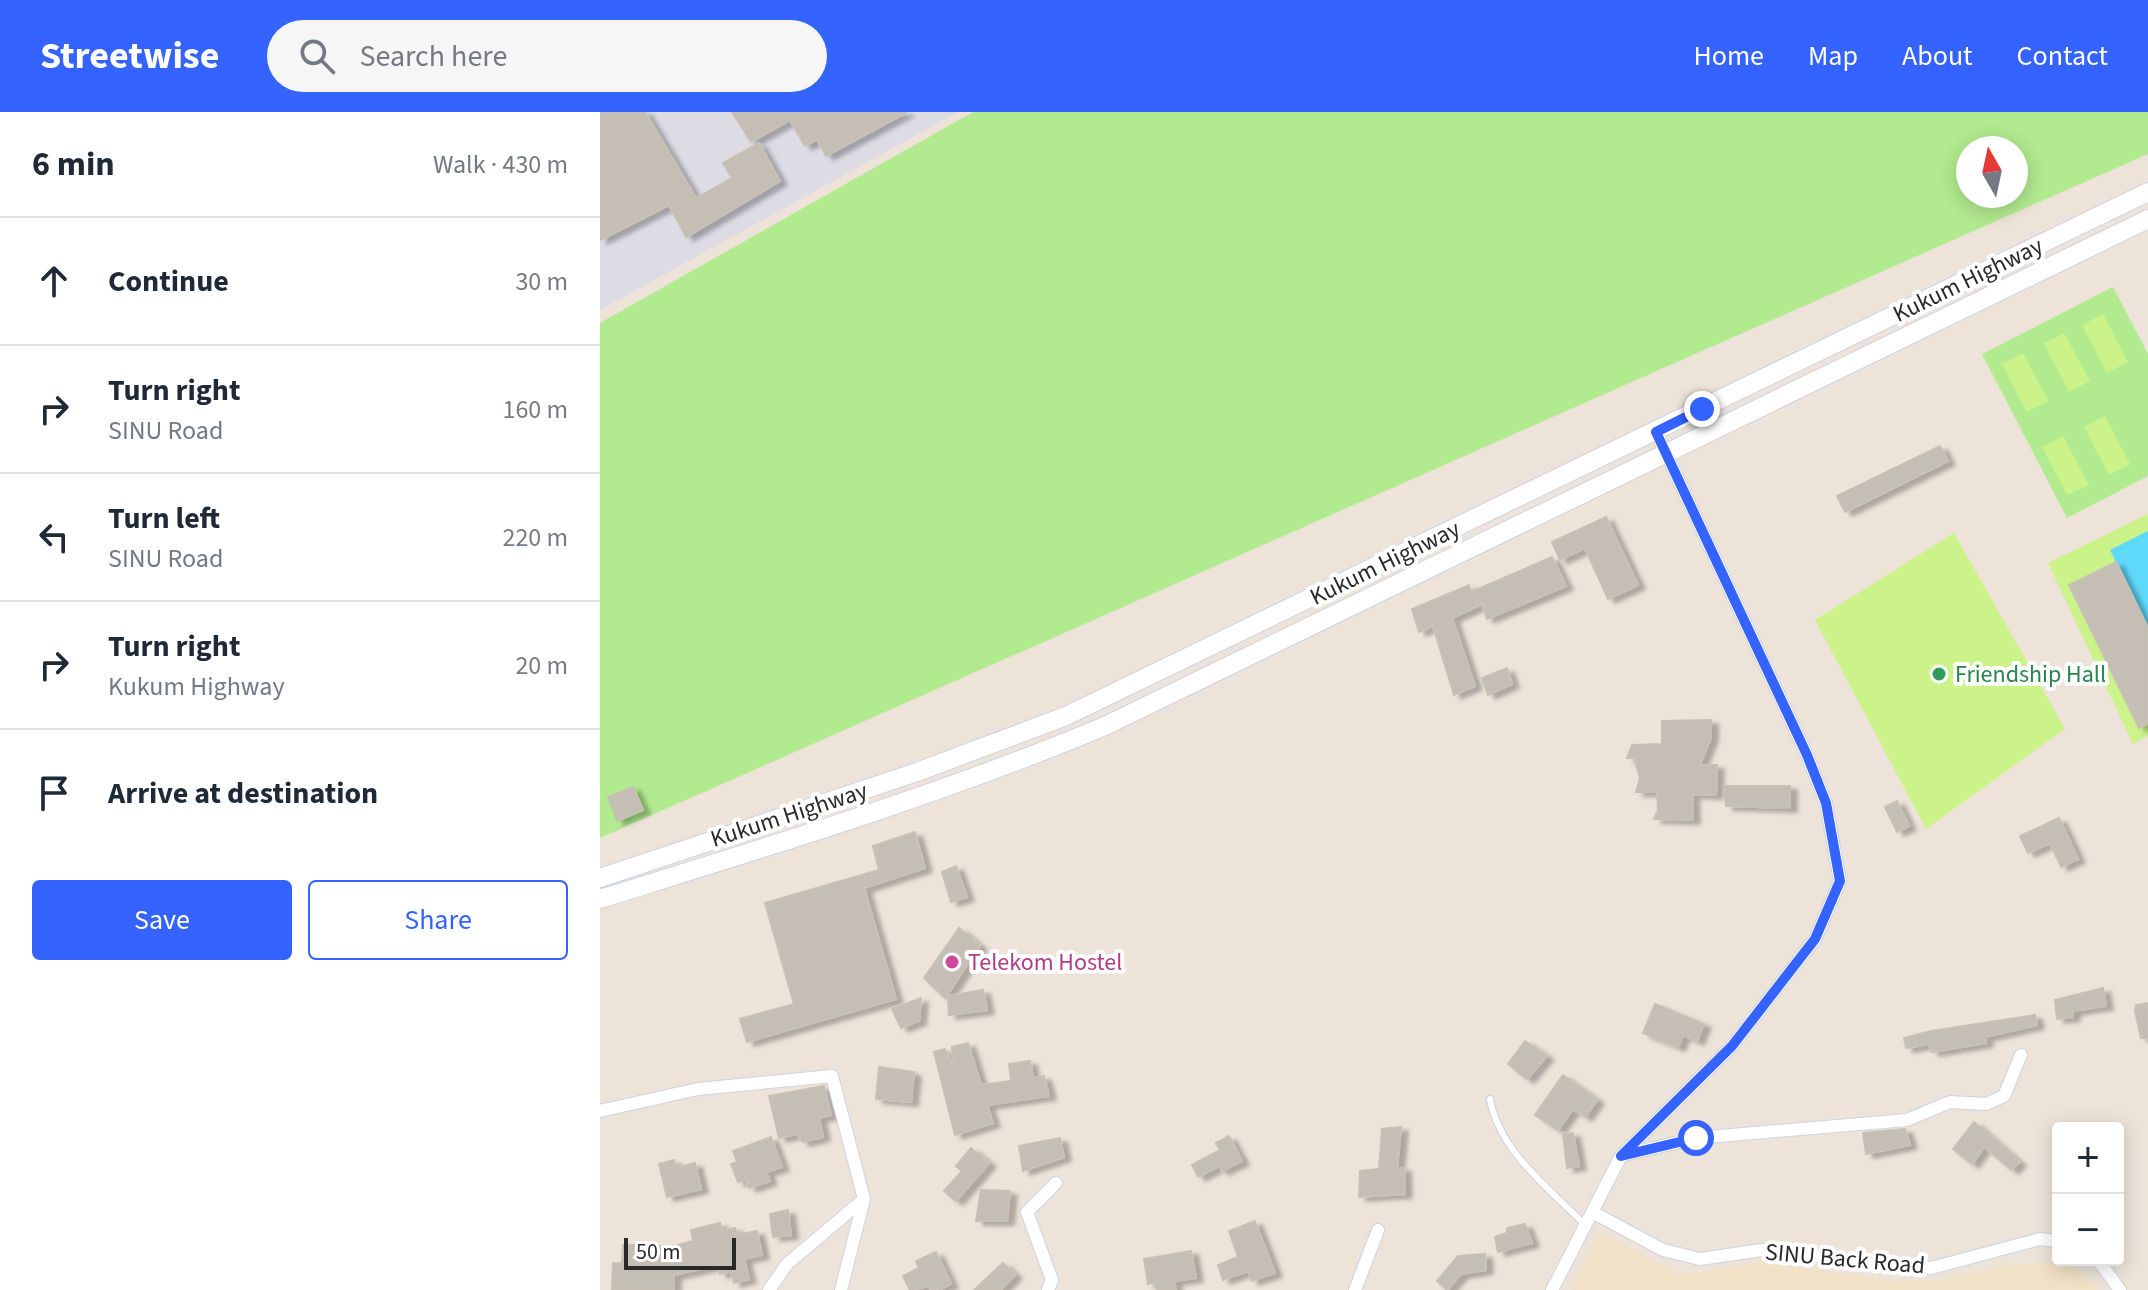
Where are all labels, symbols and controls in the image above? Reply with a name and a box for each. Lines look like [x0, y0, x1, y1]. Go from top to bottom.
search box [267, 20, 827, 92]
text: Streetwise [40, 29, 219, 83]
icon: search [295, 34, 339, 78]
text: Search here [359, 35, 507, 78]
text: Home [1693, 36, 1764, 76]
text: Map [1808, 36, 1858, 76]
text: About [1902, 36, 1973, 76]
text: Contact [2017, 36, 2108, 76]
north arrow [1956, 136, 2028, 208]
text: 6 min [32, 140, 115, 189]
text: Walk · 430 m [433, 146, 568, 183]
street label: Kukum Highway [1887, 229, 2049, 331]
icon: ahead [32, 259, 76, 303]
text: Continue [108, 260, 229, 303]
text: 30 m [515, 263, 568, 300]
text: Turn right [108, 369, 240, 412]
icon: right [32, 387, 76, 431]
text: 160 m [502, 391, 568, 428]
route end [1684, 391, 1720, 427]
text: SINU Road [108, 412, 223, 449]
text: Turn left [108, 497, 220, 540]
street label: Kukum Highway [1304, 512, 1466, 614]
icon: left [32, 515, 76, 559]
text: 220 m [502, 519, 568, 556]
text: SINU Road [108, 540, 223, 577]
text: Turn right [108, 625, 240, 668]
icon: right [32, 643, 76, 687]
text: 20 m [515, 647, 568, 684]
place label: Friendship Hall [1955, 657, 2106, 692]
marker: Friendship Hall [1930, 665, 1948, 683]
text: Kukum Highway [108, 668, 285, 705]
icon: arrive [32, 771, 76, 815]
text: Arrive at destination [108, 772, 378, 815]
street label: Kukum Highway [706, 773, 872, 857]
button: Save [32, 880, 292, 960]
button: Share [308, 880, 568, 960]
place label: Telekom Hostel [968, 945, 1122, 980]
marker: Telekom Hostel [943, 953, 961, 971]
route start [1678, 1120, 1714, 1156]
map controls [2052, 1122, 2124, 1266]
button: + [2052, 1122, 2124, 1194]
button: − [2052, 1194, 2124, 1266]
scale bar [624, 1234, 736, 1270]
street label: SINU Back Road [1764, 1235, 1926, 1283]
text: 50 m [636, 1236, 681, 1268]

